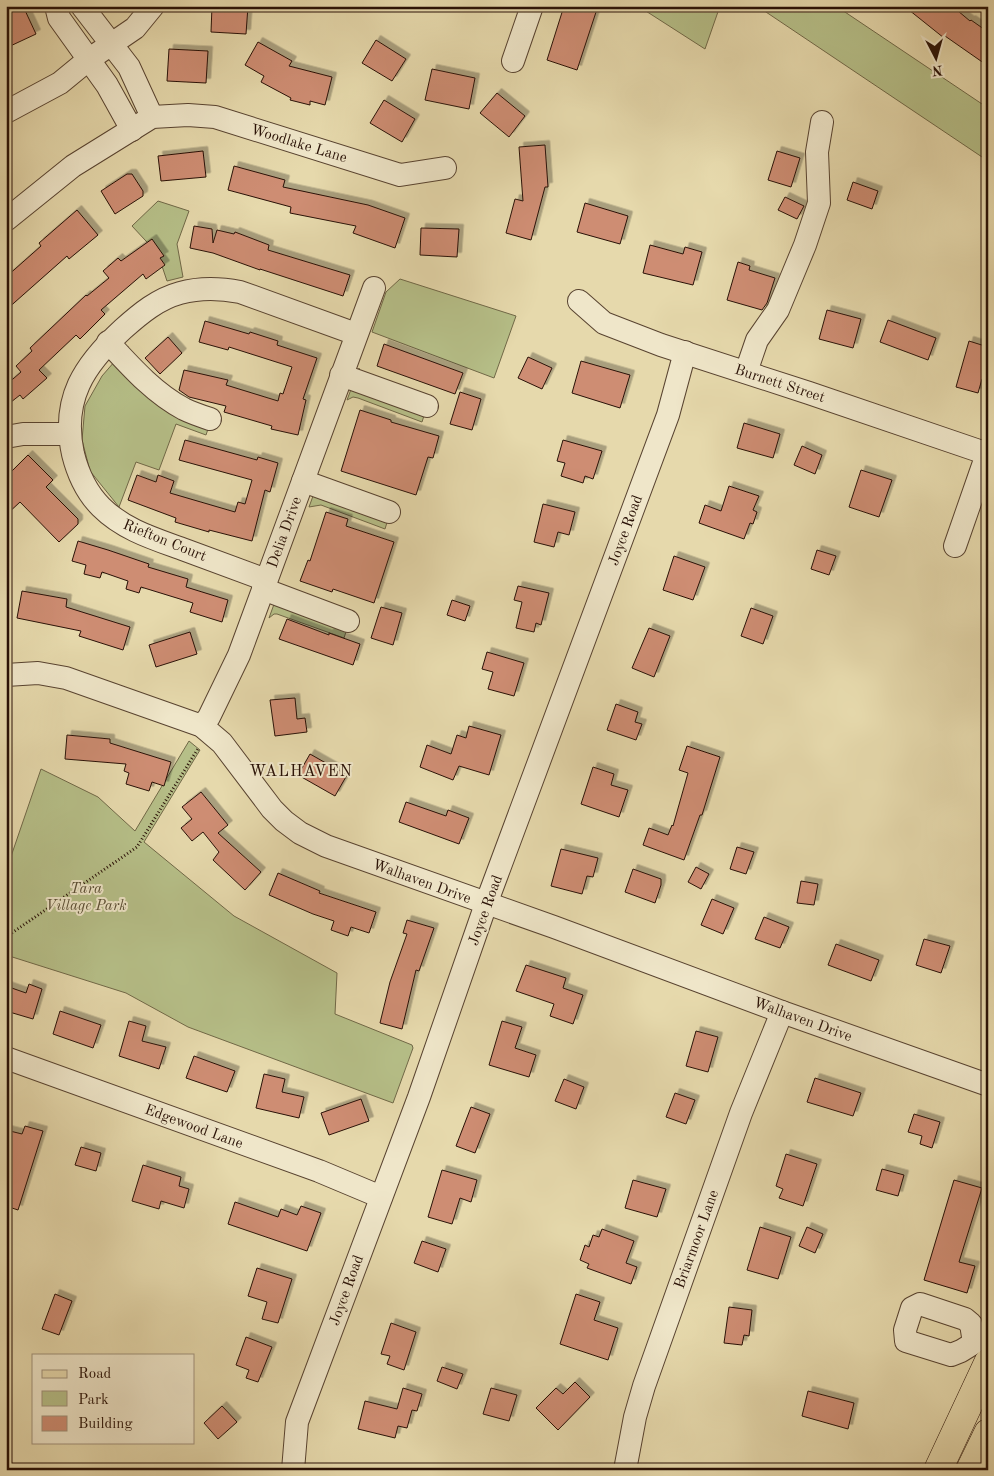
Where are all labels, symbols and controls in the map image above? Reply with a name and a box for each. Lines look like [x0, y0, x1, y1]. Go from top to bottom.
north arrow [912, 32, 962, 82]
text: N [931, 62, 943, 77]
street label: Woodlake Lane [248, 123, 349, 166]
street label: Burnett Street [733, 363, 827, 406]
street label: Joyce Road [607, 493, 646, 568]
street label: Delia Drive [266, 495, 305, 570]
street label: Riefton Court [121, 518, 208, 565]
district label: WALHAVEN [249, 764, 353, 780]
street label: Walhaven Drive [370, 858, 473, 907]
street label: Joyce Road [467, 873, 506, 948]
park label: Tara Village Park [45, 882, 127, 914]
street label: Walhaven Drive [751, 996, 854, 1045]
street label: Edgewood Lane [142, 1103, 245, 1152]
street label: Briarmoor Lane [673, 1188, 722, 1291]
street label: Joyce Road [328, 1253, 367, 1328]
legend [32, 1354, 195, 1444]
text: Road [78, 1367, 112, 1382]
text: Park [78, 1393, 109, 1408]
text: Building [78, 1417, 133, 1432]

